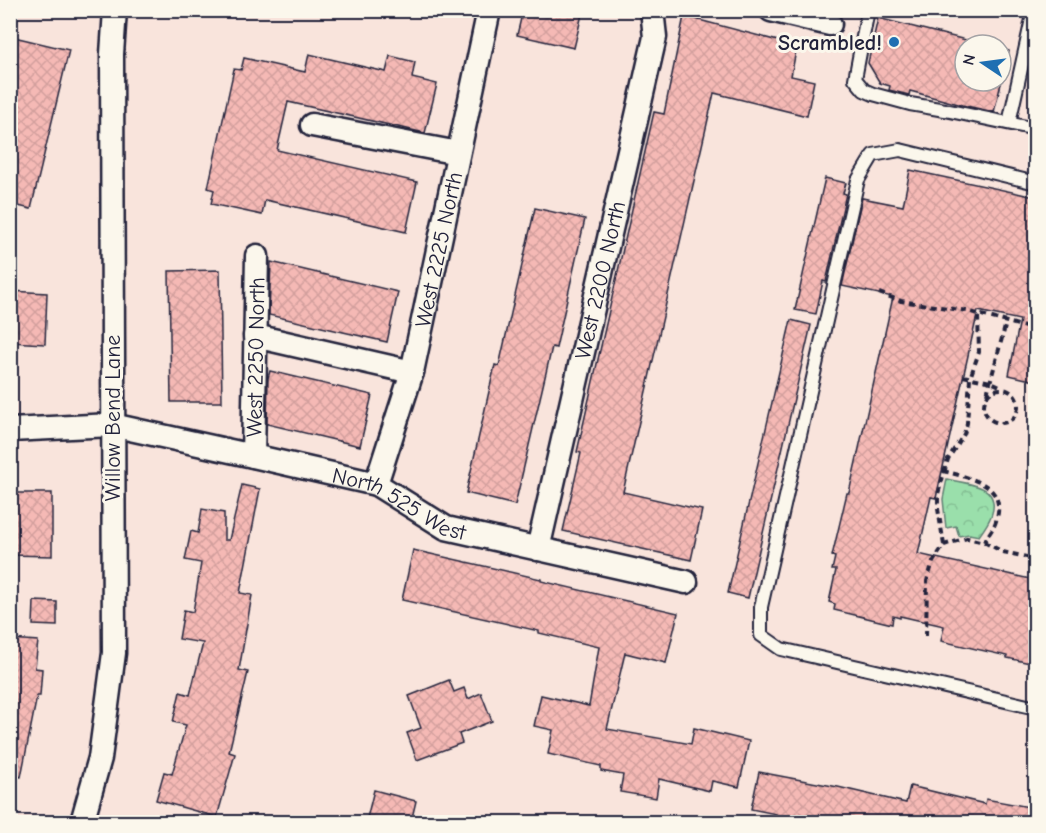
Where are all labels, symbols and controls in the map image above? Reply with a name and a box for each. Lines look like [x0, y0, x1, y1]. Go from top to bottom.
place label: Scrambled! [778, 30, 882, 56]
north arrow [953, 33, 1013, 93]
marker: Scrambled! [887, 35, 901, 49]
text: N [959, 53, 979, 67]
street label: West 2225 North [410, 170, 468, 330]
street label: West 2200 North [570, 199, 631, 362]
street label: West 2250 North [241, 277, 271, 437]
street label: Willow Bend Lane [100, 335, 126, 501]
street label: North 525 West [330, 462, 469, 546]

